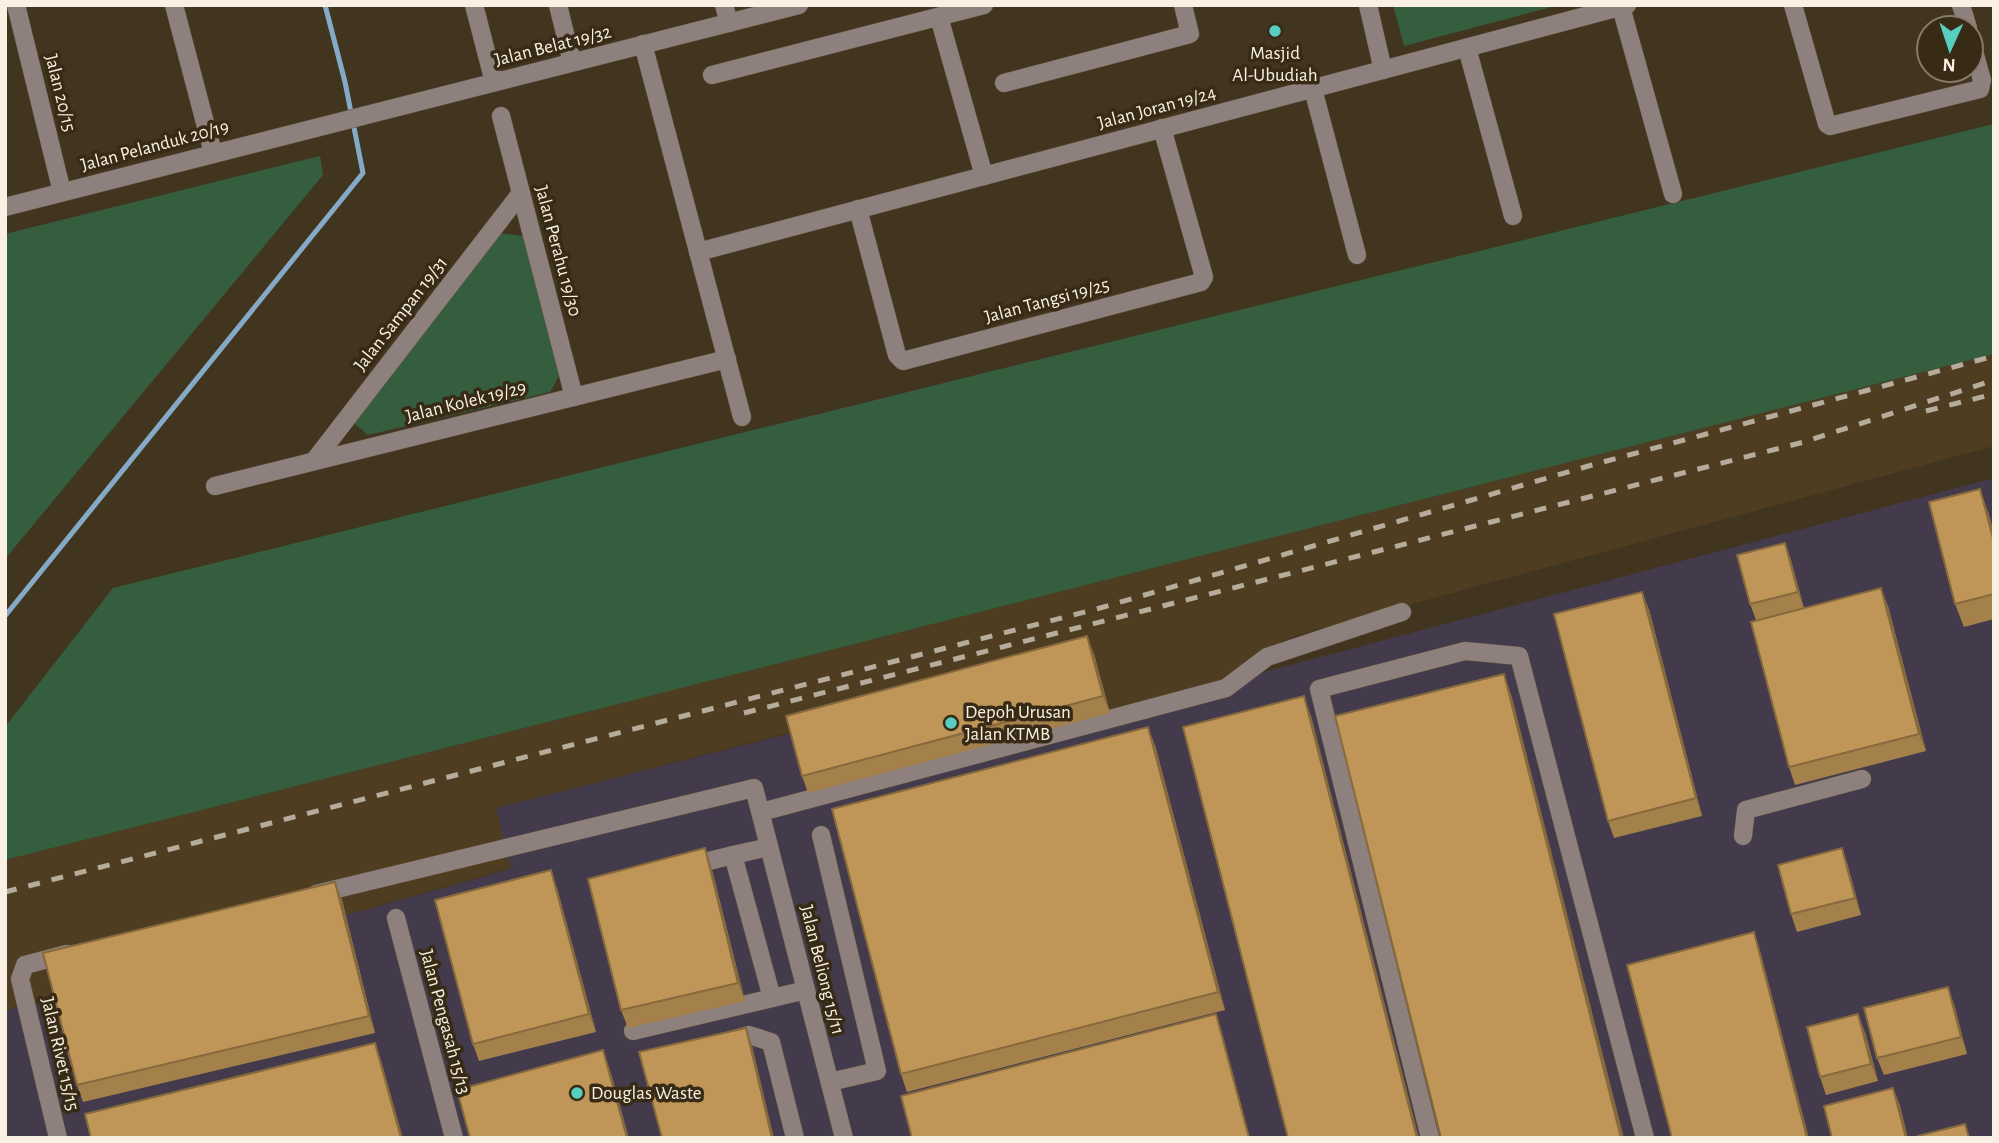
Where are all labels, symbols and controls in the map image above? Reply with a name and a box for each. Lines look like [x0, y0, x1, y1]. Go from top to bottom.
north arrow [1915, 14, 1985, 84]
street label: Jalan Belat 19/32 [493, 22, 614, 70]
marker: Masjid Al-Ubudiah [1267, 23, 1283, 39]
place label: Masjid Al-Ubudiah [1232, 44, 1318, 85]
street label: Jalan 20/15 [41, 52, 79, 134]
text: N [1942, 55, 1956, 74]
street label: Jalan Joran 19/24 [1096, 83, 1218, 133]
street label: Jalan Pelanduk 20/19 [79, 117, 231, 175]
street label: Jalan Perahu 19/30 [531, 184, 585, 318]
street label: Jalan Sampan 19/31 [351, 253, 451, 375]
street label: Jalan Tangsi 19/25 [982, 275, 1112, 327]
street label: Jalan Kolek 19/29 [404, 378, 528, 426]
place label: Depoh Urusan Jalan KTMB [965, 703, 1071, 744]
marker: Depoh Urusan Jalan KTMB [943, 715, 959, 731]
street label: Jalan Beliong 15/11 [797, 903, 847, 1037]
street label: Jalan Pengasah 15/13 [417, 948, 473, 1096]
street label: Jalan Rivet 15/15 [38, 995, 82, 1113]
place label: Douglas Waste [591, 1084, 702, 1103]
marker: Douglas Waste [569, 1085, 585, 1101]

